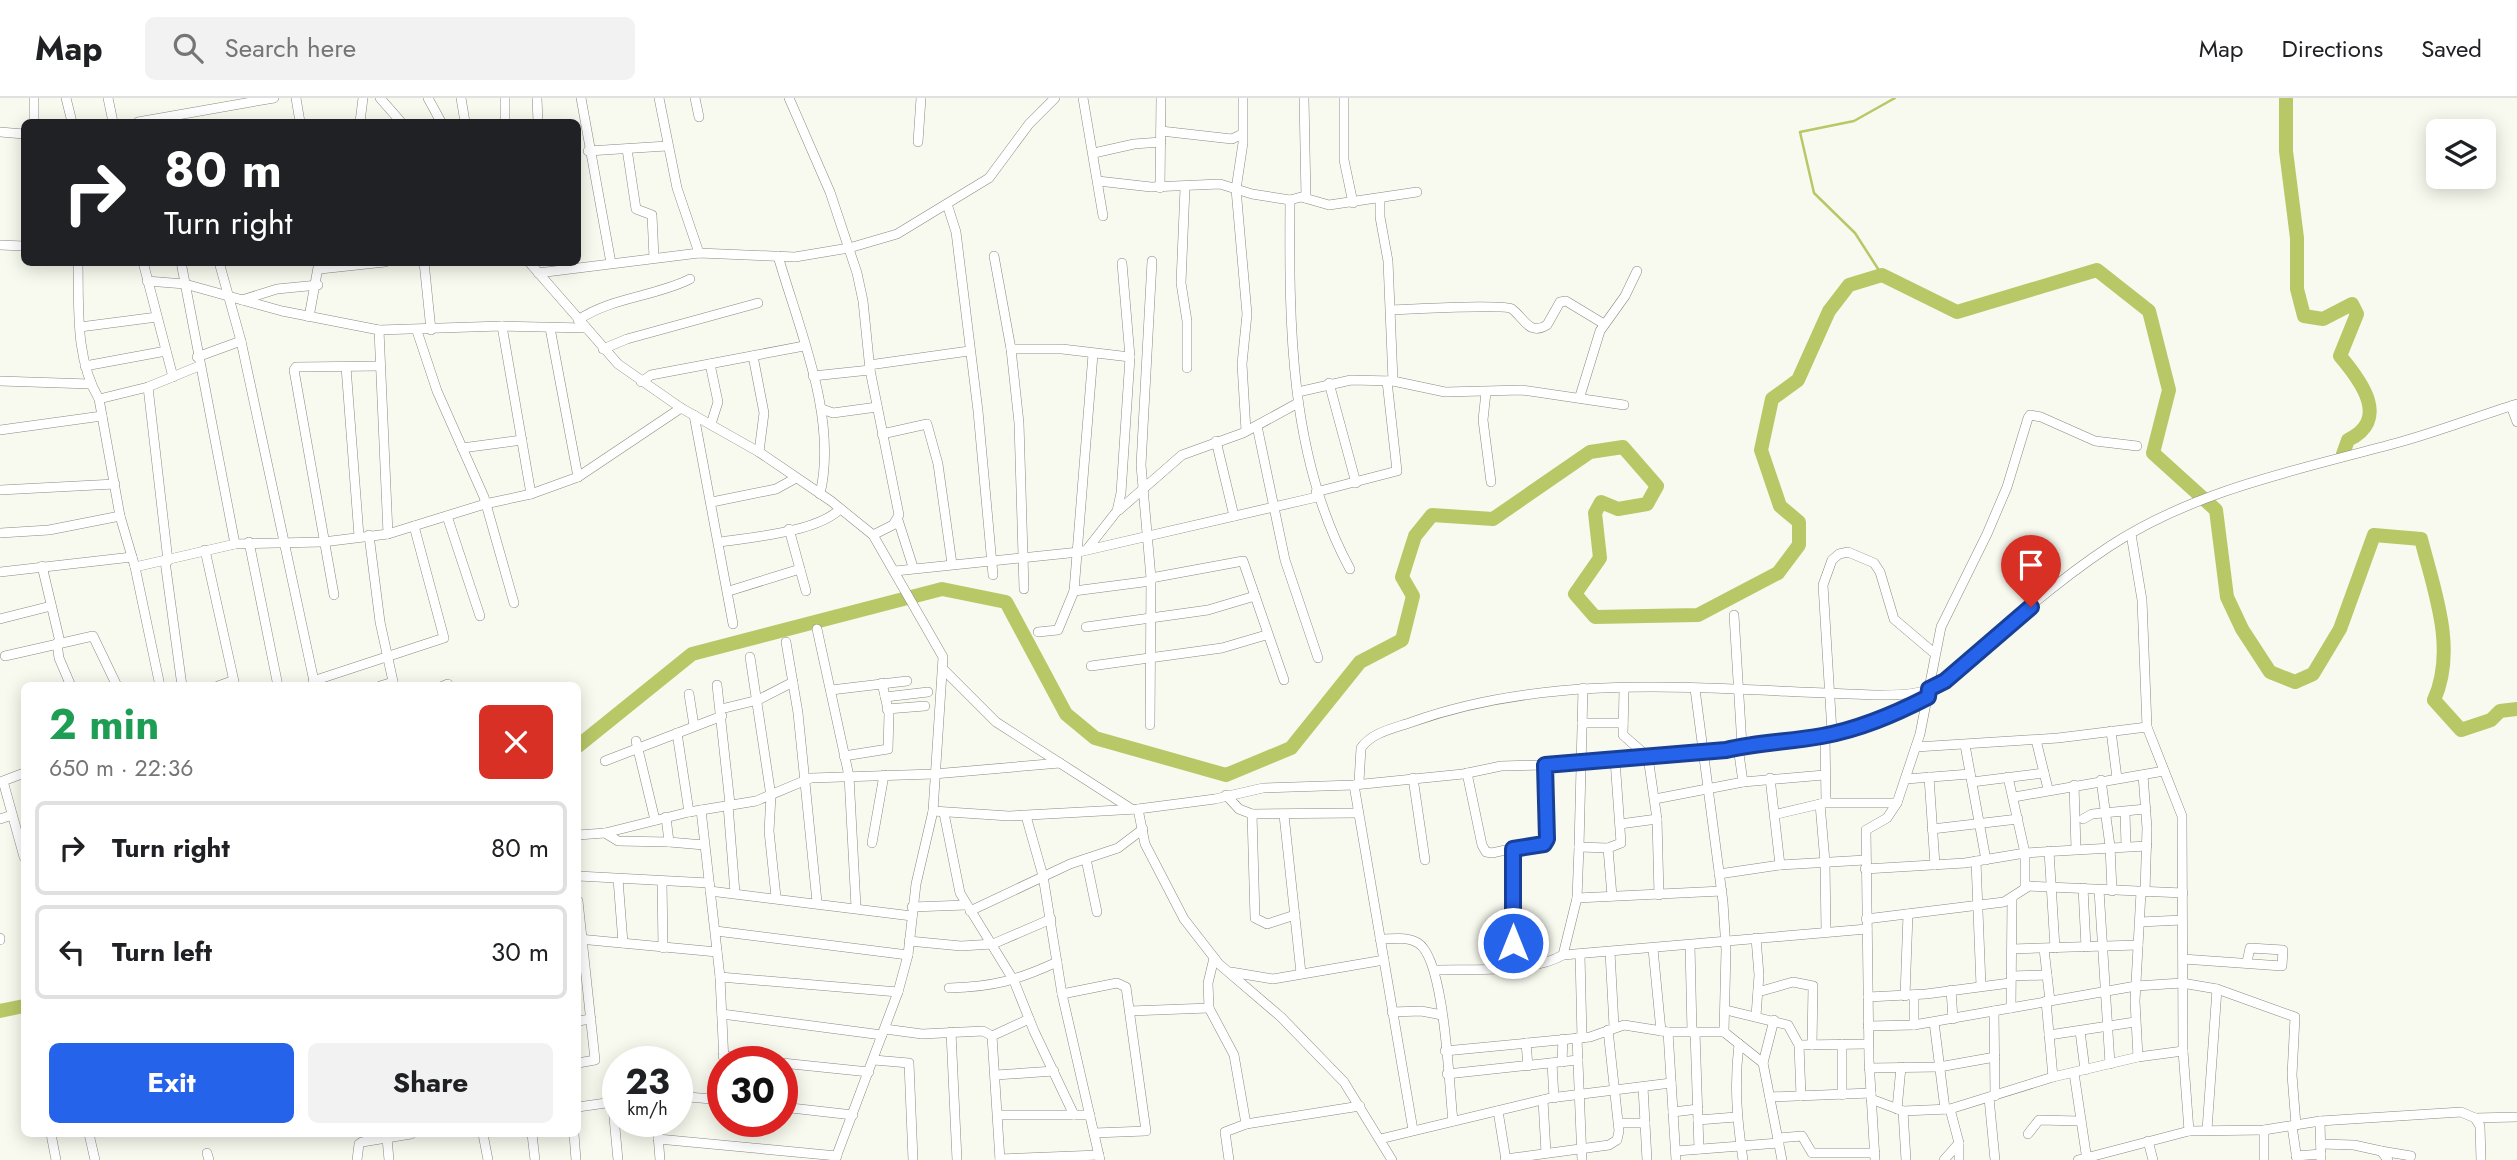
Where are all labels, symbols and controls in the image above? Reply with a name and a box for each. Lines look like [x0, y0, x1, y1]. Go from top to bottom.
search box [145, 17, 635, 80]
text: Map [35, 25, 103, 72]
icon: search [169, 29, 207, 67]
text: Search here [225, 29, 356, 67]
text: Map [2199, 31, 2244, 66]
text: Directions [2282, 31, 2383, 66]
text: Saved [2421, 31, 2482, 66]
map controls [2426, 119, 2496, 189]
button: layers [2426, 119, 2496, 189]
text: 80 m [164, 135, 282, 205]
icon: right [49, 147, 140, 238]
text: Turn right [164, 200, 293, 246]
pin [2001, 535, 2061, 607]
icon: arrive [2012, 546, 2050, 584]
text: 2 min [49, 694, 159, 755]
button: close [479, 705, 553, 779]
text: 650 m · 22:36 [49, 751, 193, 785]
icon: right [53, 829, 91, 867]
text: Turn right [112, 829, 230, 867]
text: 80 m [491, 829, 549, 867]
position arrow [1476, 906, 1550, 980]
icon: left [53, 933, 91, 971]
text: Turn left [112, 933, 212, 971]
text: 30 m [491, 933, 549, 971]
button: Exit [49, 1043, 294, 1123]
button: Share [308, 1043, 553, 1123]
speed limit sign: 30 [707, 1046, 798, 1137]
text: 23 [625, 1057, 670, 1107]
text: km/h [627, 1096, 668, 1122]

